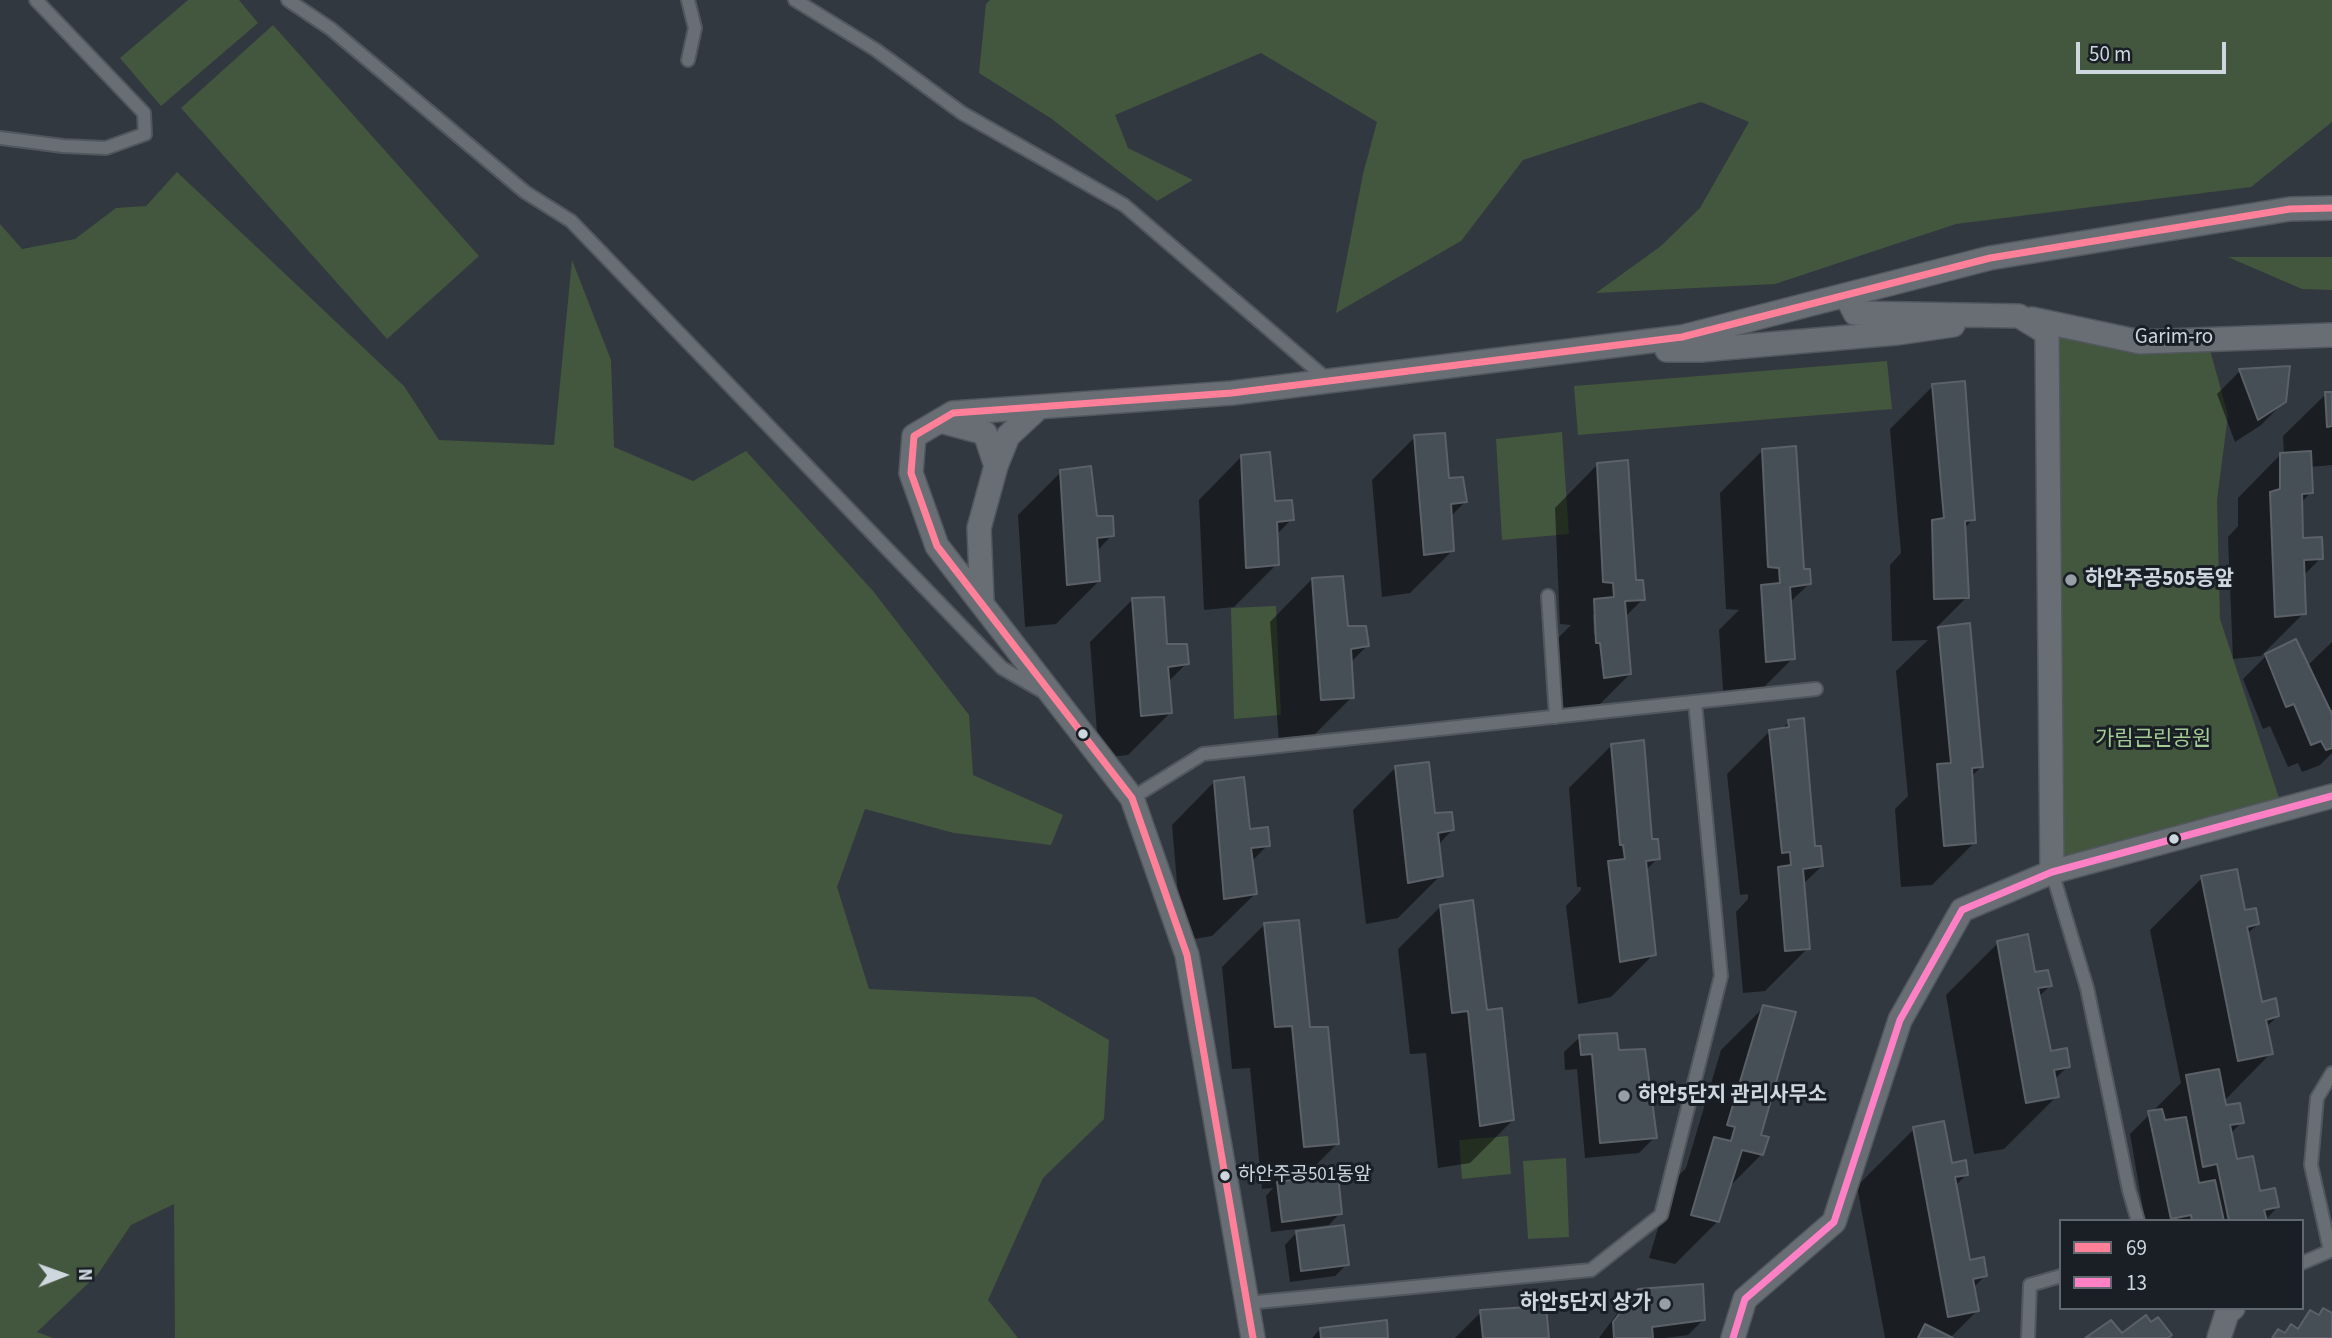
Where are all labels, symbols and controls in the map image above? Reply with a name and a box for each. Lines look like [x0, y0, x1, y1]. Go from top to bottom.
scale bar [2080, 28, 2230, 72]
text: 50 m [2089, 39, 2131, 69]
street label: Garim-ro [2135, 325, 2213, 351]
place label: 하안주공505동앞 [2085, 567, 2234, 593]
marker: 하안주공505동앞 [2063, 572, 2079, 588]
unlabelled marker [1076, 727, 1090, 741]
park label: 가림근린공원 [2095, 727, 2211, 753]
unlabelled marker [2167, 832, 2181, 846]
place label: 하안5단지 관리사무소 [1638, 1083, 1827, 1109]
marker: 하안5단지 관리사무소 [1616, 1088, 1632, 1104]
place label: 하안주공501동앞 [1238, 1165, 1371, 1187]
marker: 하안주공501동앞 [1218, 1169, 1232, 1183]
legend [2059, 1219, 2304, 1310]
text: 69 [2126, 1233, 2147, 1263]
north arrow [28, 1240, 98, 1310]
text: N [71, 1268, 98, 1281]
text: 13 [2126, 1268, 2147, 1298]
place label: 하안5단지 상가 [1520, 1291, 1651, 1317]
marker: 하안5단지 상가 [1657, 1296, 1673, 1312]

